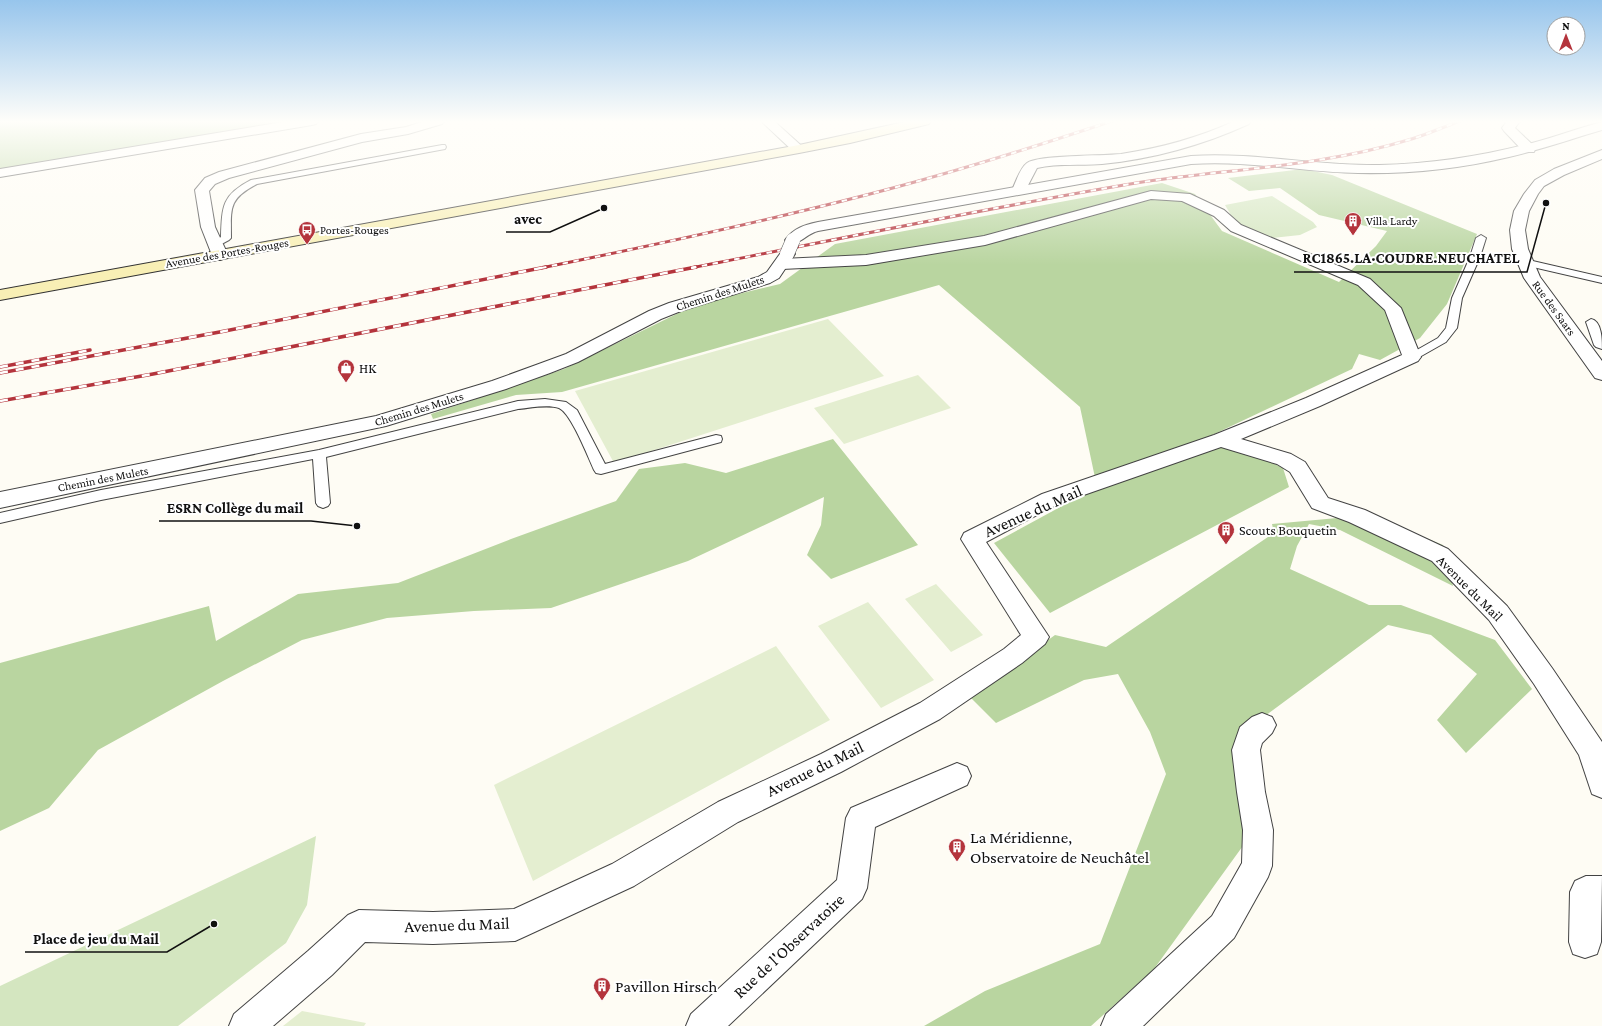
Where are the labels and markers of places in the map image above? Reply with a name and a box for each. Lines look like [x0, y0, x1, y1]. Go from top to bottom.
callout: avec [506, 205, 550, 232]
building icon: Villa Lardy [1343, 211, 1363, 236]
place label: Villa Lardy [1366, 214, 1418, 228]
bus stop icon: Portes-Rouges [297, 220, 317, 245]
place label: Portes-Rouges [320, 223, 389, 237]
callout: RC1865.LA·COUDRE.NEUCHATEL [1294, 245, 1527, 272]
shop icon: HK [336, 358, 356, 383]
place label: HK [359, 360, 377, 376]
callout: ESRN Collège du mail [159, 494, 311, 521]
building icon: Scouts Bouquetin [1216, 520, 1236, 545]
place label: Scouts Bouquetin [1239, 522, 1337, 538]
place label: La Méridienne, Observatoire de Neuchâtel [970, 828, 1150, 867]
building icon: La Méridienne, Observatoire de Neuchâtel [947, 837, 967, 862]
callout: Place de jeu du Mail [25, 925, 167, 952]
building icon: Pavillon Hirsch [592, 976, 612, 1001]
place label: Pavillon Hirsch [615, 977, 717, 996]

